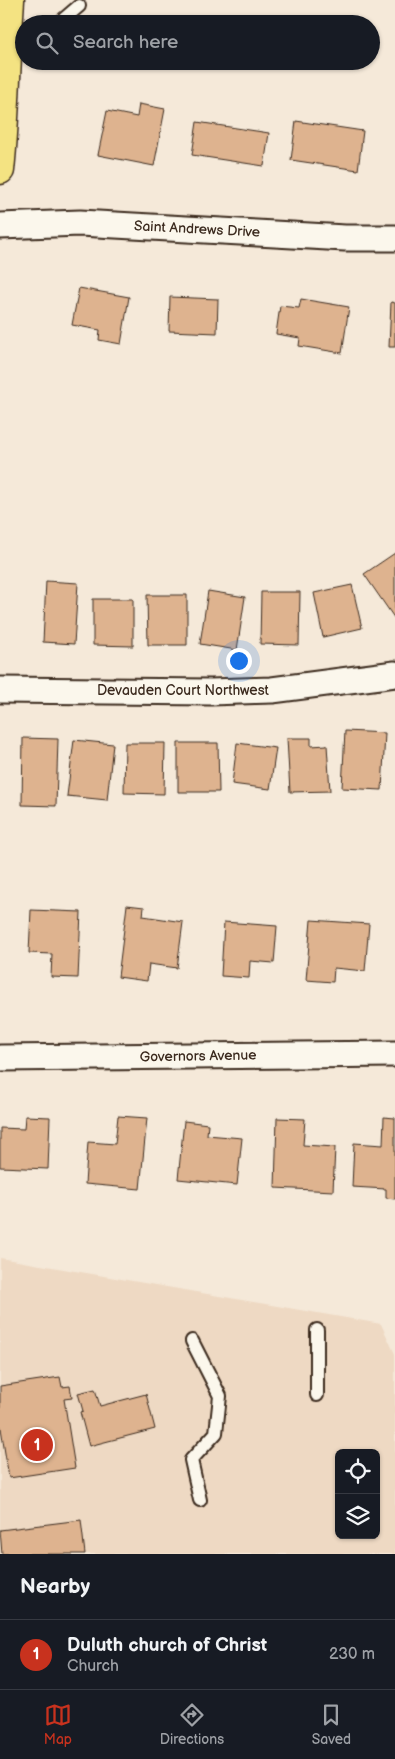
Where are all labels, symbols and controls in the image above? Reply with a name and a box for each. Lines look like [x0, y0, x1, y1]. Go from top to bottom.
search box [15, 15, 380, 70]
icon: search [33, 29, 61, 57]
text: Search here [73, 31, 178, 54]
street label: Saint Andrews Drive [134, 217, 260, 241]
your location [226, 648, 252, 674]
street label: Devauden Court Northwest [97, 682, 270, 699]
street label: Governors Avenue [139, 1046, 257, 1066]
pin: 1 [21, 1426, 53, 1464]
map controls [335, 1449, 380, 1539]
button: locate [335, 1449, 380, 1494]
button: layers [335, 1494, 380, 1539]
text: Nearby [20, 1574, 90, 1599]
text: Duluth church of Christ [67, 1634, 267, 1657]
text: 1 [33, 1645, 39, 1664]
text: 230 m [329, 1645, 375, 1664]
text: Church [67, 1657, 119, 1676]
tab: Map [44, 1701, 72, 1748]
tab: Directions [160, 1701, 224, 1748]
tab: Saved [312, 1701, 351, 1748]

